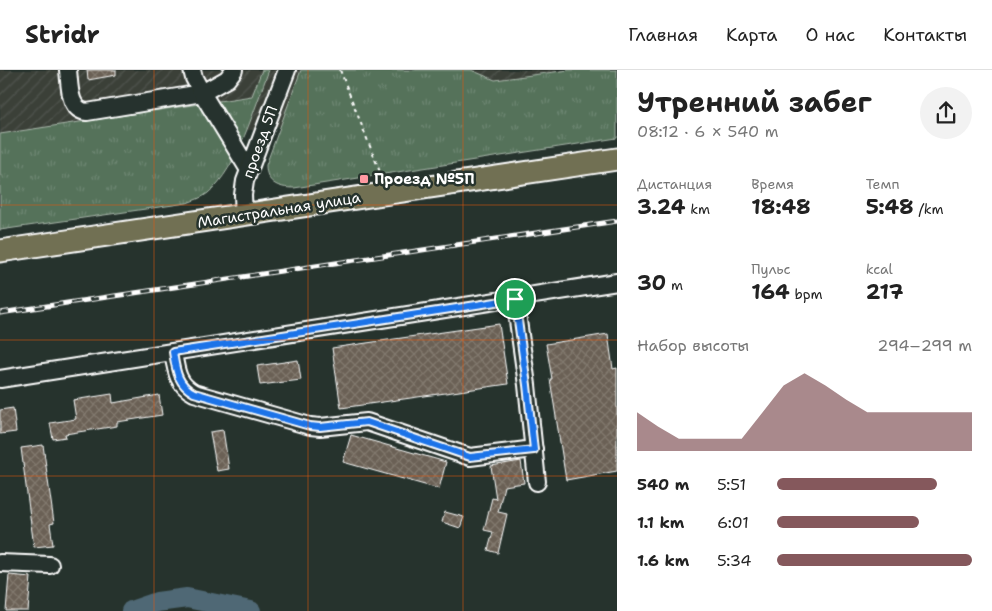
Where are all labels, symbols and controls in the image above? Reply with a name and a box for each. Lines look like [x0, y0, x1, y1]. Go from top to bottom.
text: Stridr [25, 19, 100, 51]
text: Главная [628, 23, 698, 47]
text: Карта [726, 23, 778, 47]
text: О нас [806, 23, 855, 47]
text: Контакты [883, 23, 967, 47]
text: Утренний забег [637, 83, 872, 121]
button: share [920, 87, 972, 139]
street label: проезд 5П [238, 103, 282, 181]
text: 08:12 · 6 × 540 m [637, 121, 779, 142]
place label: Проезд №5П [374, 169, 475, 189]
marker: Проезд №5П [358, 173, 370, 185]
text: Дистанция [637, 175, 712, 193]
text: Время [751, 175, 794, 193]
text: Темп [866, 175, 900, 193]
street label: Магистральная улица [196, 187, 363, 233]
text: 3.24 [637, 193, 685, 221]
text: 18:48 [751, 193, 811, 221]
text: 5:48 [866, 193, 914, 221]
text: km [685, 200, 710, 218]
text: /km [914, 200, 944, 218]
text: Пульс [751, 260, 791, 278]
text: kcal [866, 260, 893, 278]
text: 30 [637, 269, 666, 297]
text: m [666, 276, 683, 294]
pin [494, 278, 536, 320]
text: 164 [751, 278, 790, 306]
text: 217 [866, 278, 903, 306]
icon: arrive [501, 285, 529, 313]
text: bpm [790, 285, 823, 303]
text: Набор высоты [637, 335, 749, 356]
text: 294–299 m [877, 335, 972, 356]
text: 540 m [637, 474, 689, 495]
text: 5:51 [717, 474, 746, 495]
text: 1.1 km [637, 512, 684, 533]
text: 6:01 [717, 512, 749, 533]
text: 1.6 km [637, 550, 689, 571]
text: 5:34 [717, 550, 752, 571]

